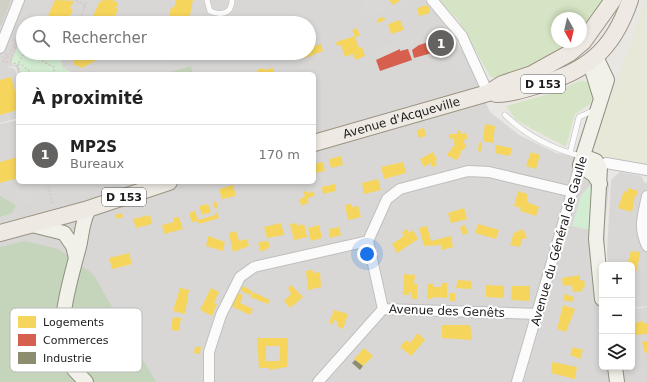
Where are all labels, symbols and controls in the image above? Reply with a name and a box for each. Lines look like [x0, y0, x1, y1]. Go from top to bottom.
north arrow [551, 12, 587, 48]
search box [16, 16, 316, 60]
icon: search [30, 27, 52, 49]
pin: 1 [428, 28, 454, 58]
text: Rechercher [62, 29, 147, 47]
road number: D 153 [521, 75, 565, 93]
text: À proximité [32, 88, 143, 108]
street label: Avenue d'Acqueville [341, 94, 462, 141]
text: MP2S [70, 138, 117, 156]
text: 1 [40, 147, 50, 162]
text: 170 m [258, 147, 300, 162]
street label: Avenue du Général de Gaulle [528, 155, 590, 327]
text: Bureaux [70, 156, 124, 171]
road number: D 153 [102, 188, 146, 206]
your location [357, 244, 377, 264]
map controls [599, 262, 635, 370]
button: + [599, 262, 635, 298]
button: − [599, 298, 635, 334]
street label: Avenue des Genêts [389, 302, 505, 320]
legend [10, 308, 142, 372]
text: Logements [43, 316, 104, 329]
text: Commerces [43, 334, 109, 347]
button: layers [599, 334, 635, 370]
text: Industrie [43, 352, 92, 365]

